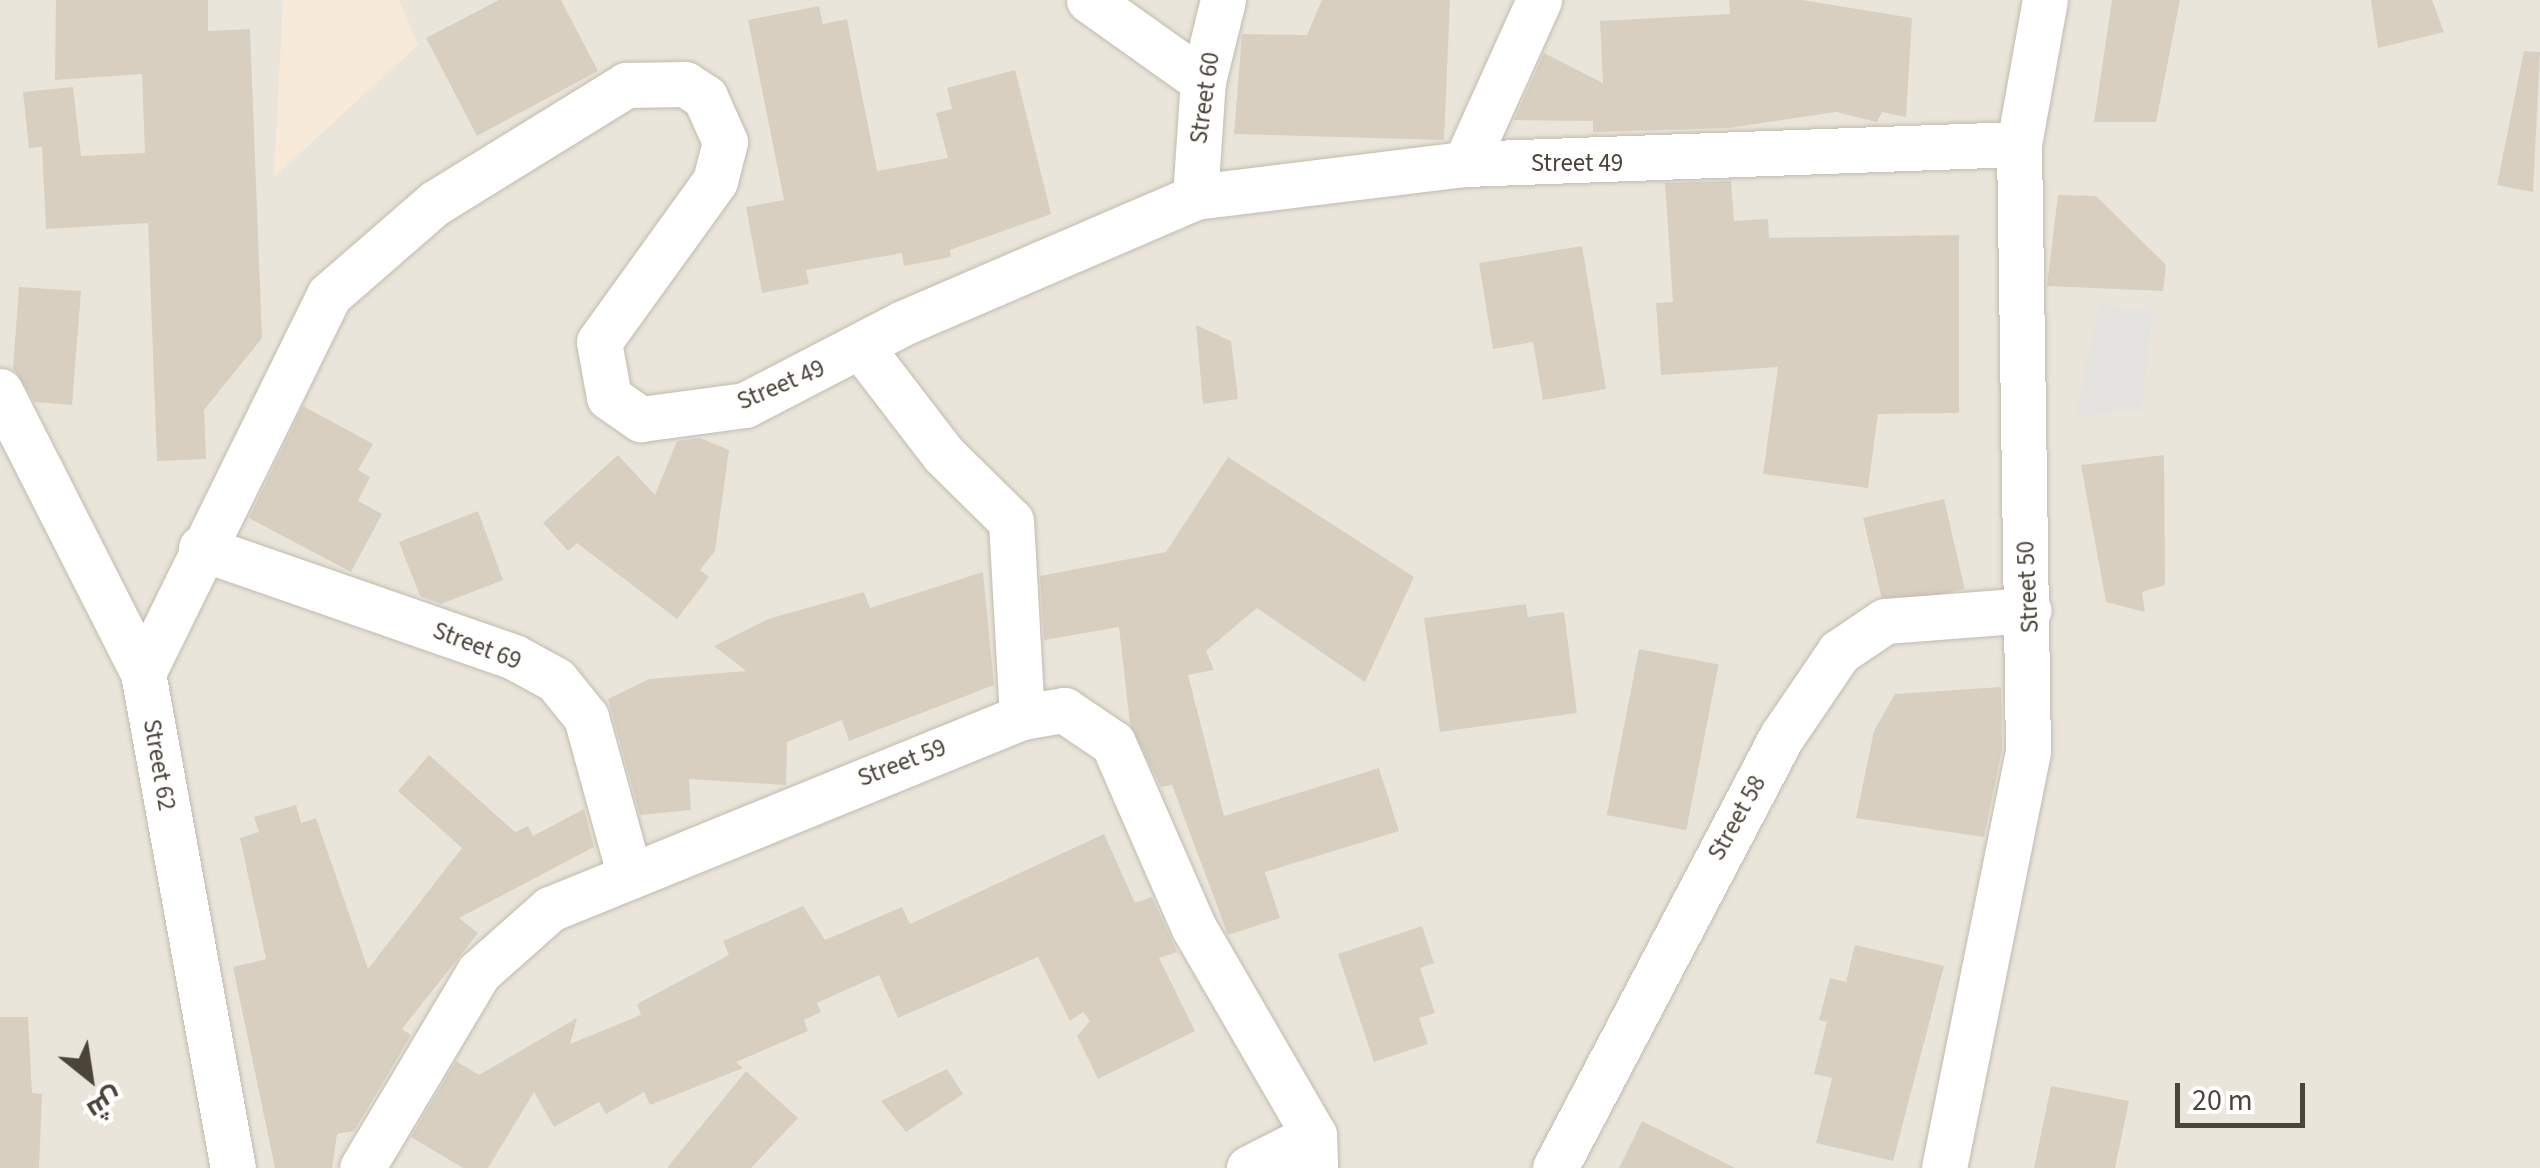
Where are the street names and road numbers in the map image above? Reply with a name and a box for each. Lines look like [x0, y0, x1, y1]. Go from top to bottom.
street label: Street 60 [1184, 50, 1226, 146]
street label: Street 49 [1531, 148, 1623, 178]
street label: Street 49 [733, 353, 829, 417]
street label: Street 50 [2011, 540, 2045, 634]
street label: Street 69 [428, 615, 526, 677]
street label: Street 62 [136, 717, 182, 813]
street label: Street 59 [853, 732, 951, 794]
street label: Street 58 [1701, 770, 1773, 866]

